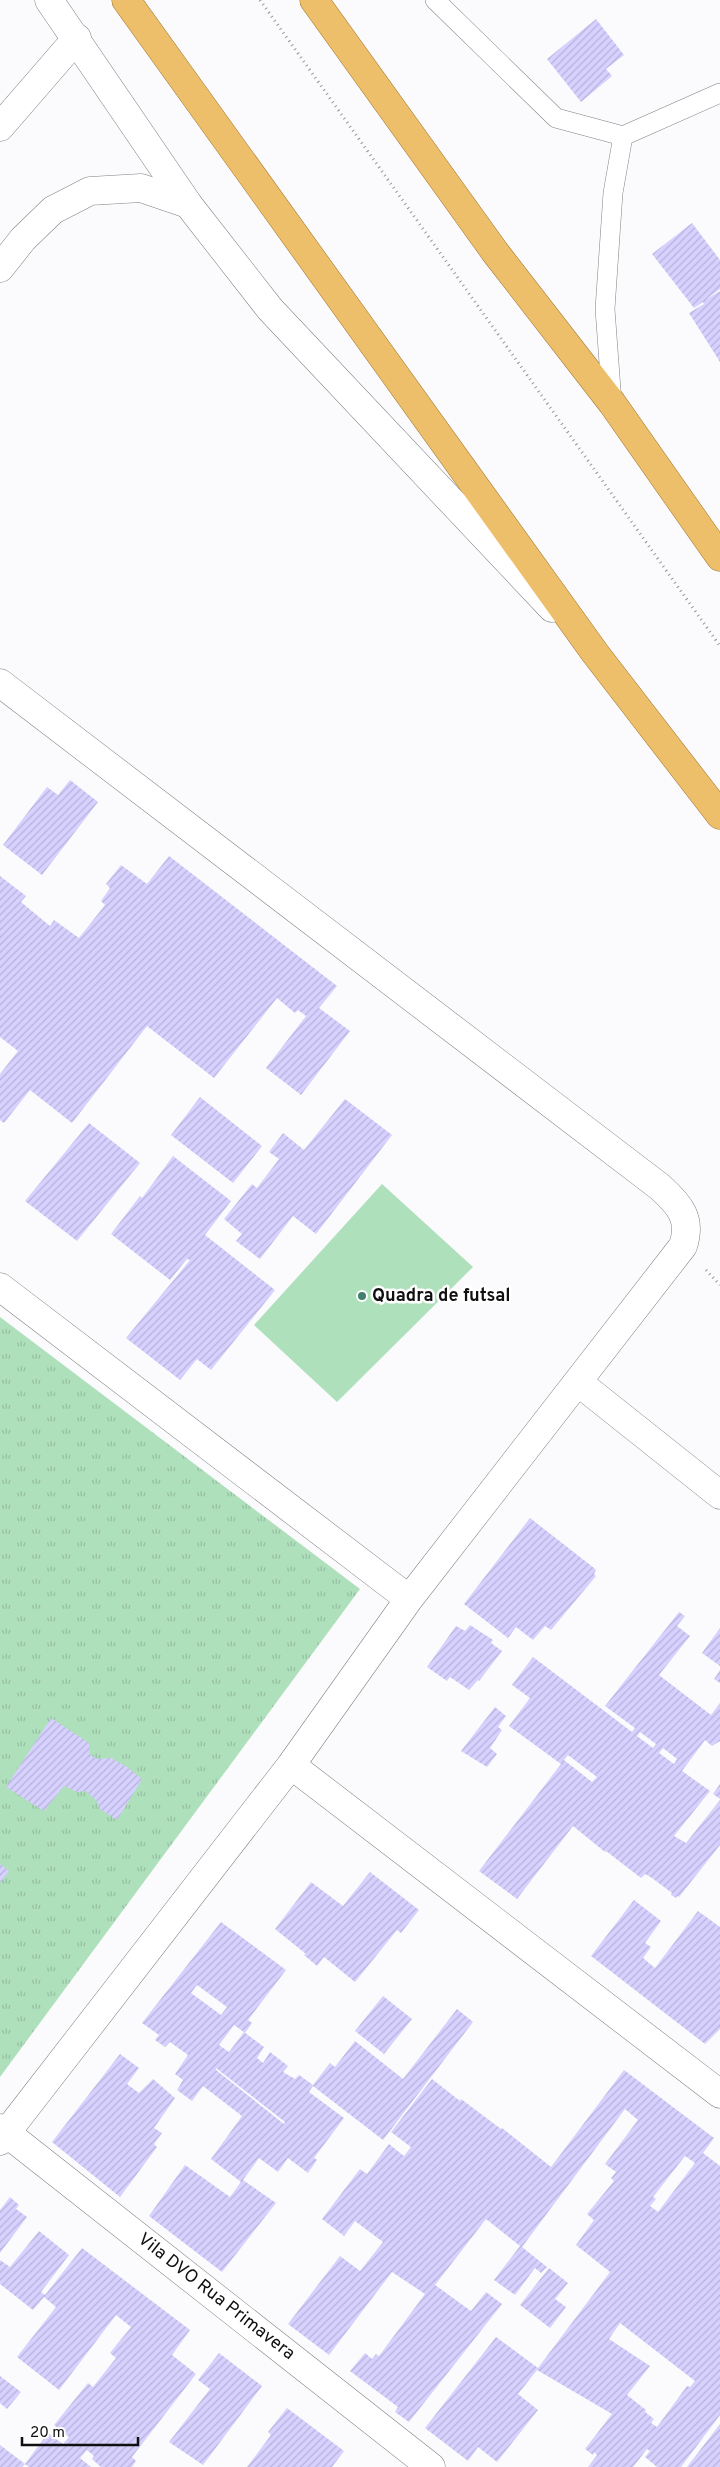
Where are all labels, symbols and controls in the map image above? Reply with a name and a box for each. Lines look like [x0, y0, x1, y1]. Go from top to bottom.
place label: Quadra de futsal [372, 1285, 511, 1308]
marker: Quadra de futsal [356, 1290, 368, 1302]
street label: Vila DVO Rua Primavera [133, 2228, 299, 2366]
scale bar [22, 2414, 139, 2446]
text: 20 m [30, 2424, 65, 2443]

